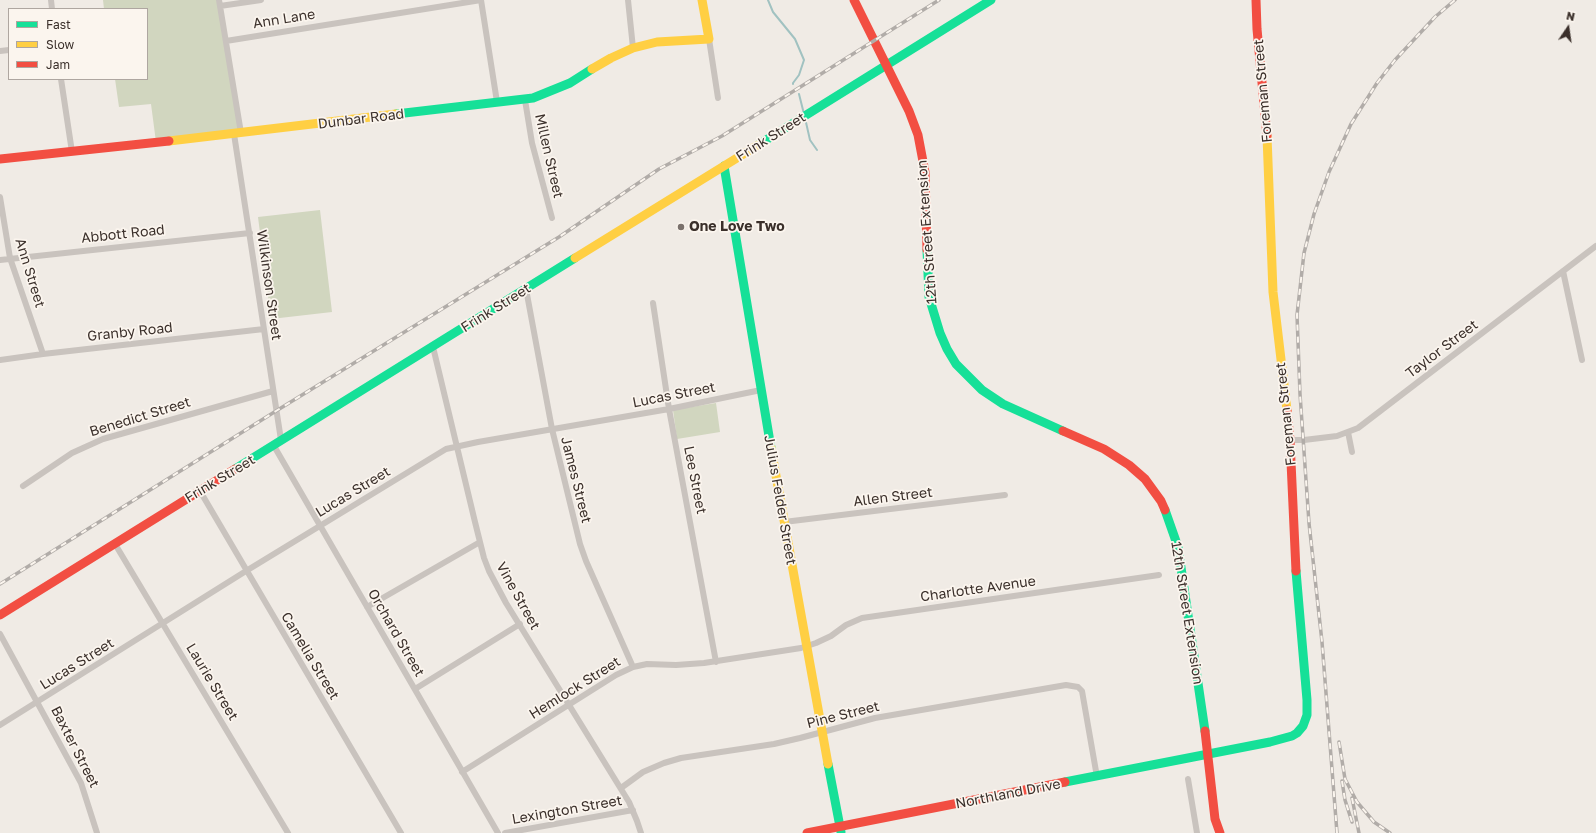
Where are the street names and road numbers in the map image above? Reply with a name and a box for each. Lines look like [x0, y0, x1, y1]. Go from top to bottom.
street label: Ann Lane [252, 6, 316, 32]
street label: Foreman Street [1250, 39, 1276, 143]
street label: Dunbar Road [317, 105, 405, 133]
street label: Frink Street [733, 109, 809, 165]
street label: Millen Street [531, 112, 567, 200]
street label: 12th Street Extension [914, 159, 940, 305]
street label: Abbott Road [80, 221, 166, 247]
street label: Wilkinson Street [253, 229, 285, 341]
street label: Ann Street [12, 236, 48, 310]
street label: Frink Street [458, 280, 534, 336]
street label: Taylor Street [1403, 316, 1481, 382]
street label: Granby Road [87, 319, 173, 345]
street label: Foreman Street [1272, 361, 1300, 467]
street label: Lucas Street [631, 379, 717, 411]
street label: Benedict Street [87, 394, 193, 440]
street label: Julius Felder Street [760, 434, 800, 566]
street label: James Street [557, 435, 595, 525]
street label: Lee Street [680, 445, 710, 515]
street label: Frink Street [182, 451, 258, 507]
street label: Lucas Street [313, 463, 393, 521]
street label: Allen Street [852, 484, 934, 510]
street label: 12th Street Extension [1167, 540, 1207, 686]
street label: Vine Street [493, 559, 543, 633]
street label: Charlotte Avenue [919, 573, 1037, 605]
street label: Orchard Street [364, 586, 428, 680]
street label: Camelia Street [277, 609, 343, 703]
street label: Lucas Street [37, 635, 117, 693]
street label: Laurie Street [182, 640, 242, 724]
street label: Hemlock Street [526, 653, 624, 723]
street label: Pine Street [805, 698, 881, 732]
street label: Baxter Street [47, 703, 103, 791]
street label: Northland Drive [954, 776, 1062, 812]
street label: Lexington Street [510, 792, 624, 828]

